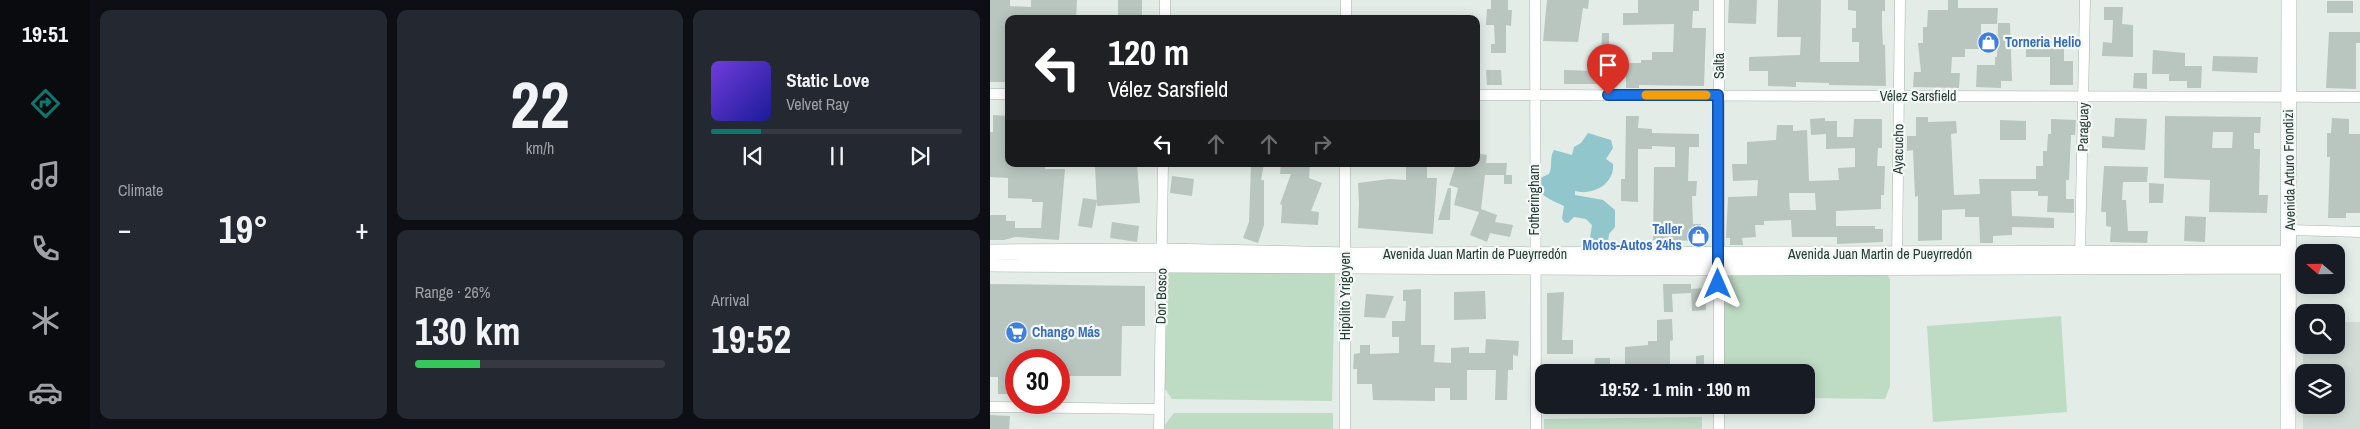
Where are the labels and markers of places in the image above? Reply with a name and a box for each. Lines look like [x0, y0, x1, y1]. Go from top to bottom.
shop icon: Torneria Helio [1977, 30, 2001, 54]
place label: Torneria Helio [2005, 33, 2081, 51]
pin [1587, 44, 1629, 95]
place label: Taller Motos-Autos 24hs [1583, 220, 1683, 254]
shop icon: Taller Motos-Autos 24hs [1686, 225, 1710, 249]
supermarket icon: Chango Más [1004, 320, 1028, 344]
place label: Chango Más [1032, 323, 1100, 341]

